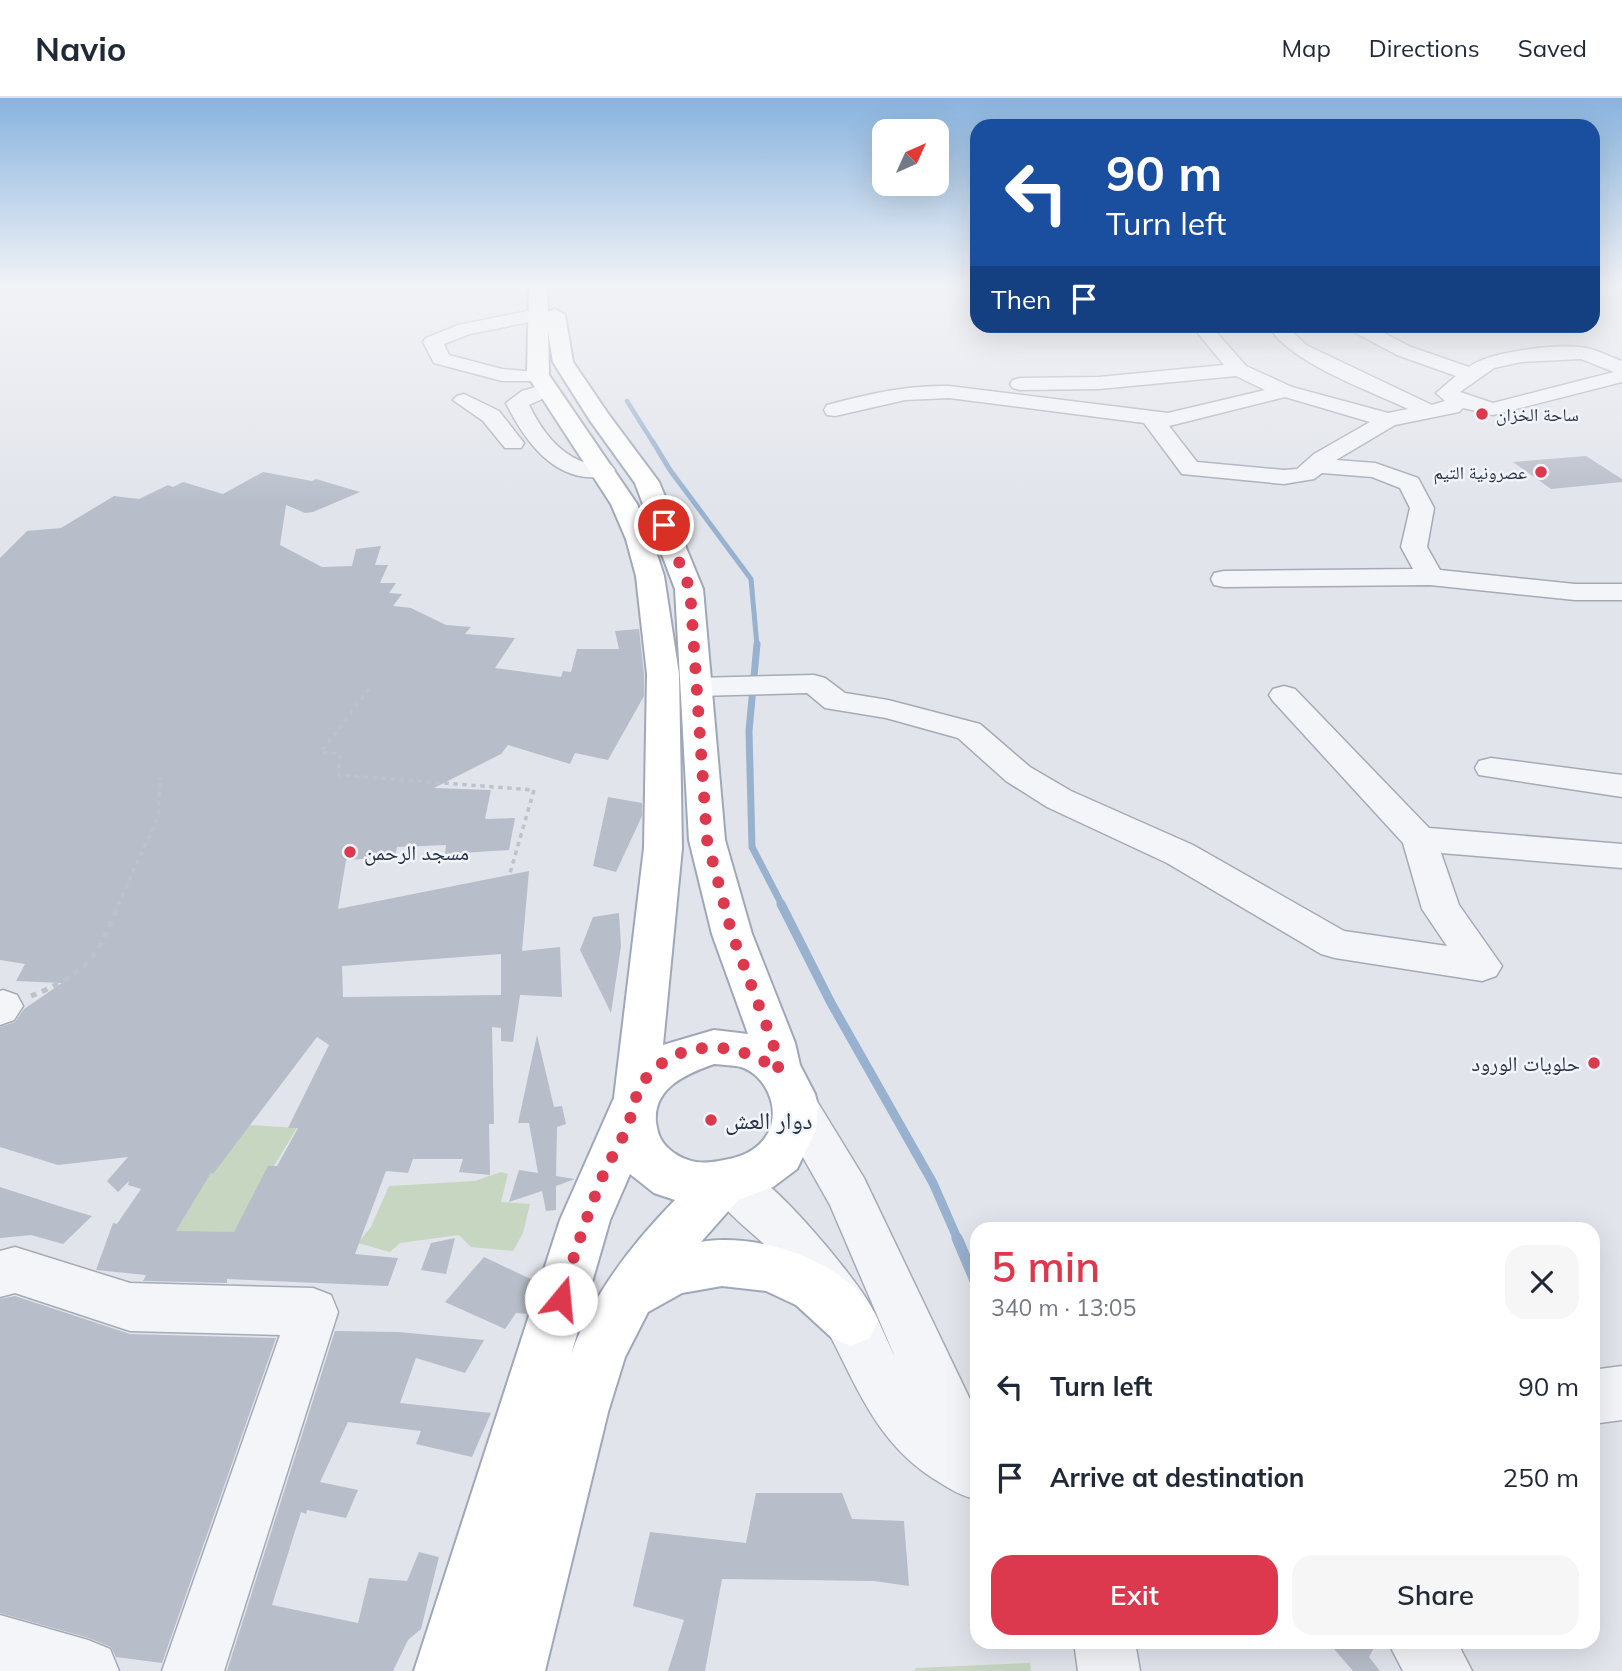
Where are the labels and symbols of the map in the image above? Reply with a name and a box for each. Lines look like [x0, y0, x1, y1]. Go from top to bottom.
north arrow [872, 119, 948, 196]
place label: ساحة الخزان [1496, 403, 1579, 426]
marker: ساحة الخزان [1474, 406, 1490, 422]
place label: عصرونية التيم [1433, 461, 1527, 485]
marker: عصرونية التيم [1533, 464, 1549, 480]
pin [634, 495, 694, 555]
place label: مسجد الرحمن [364, 839, 469, 866]
marker: مسجد الرحمن [342, 844, 358, 860]
place label: حلويات الورود [1472, 1050, 1580, 1076]
marker: حلويات الورود [1586, 1055, 1602, 1071]
place label: دوار العش [725, 1105, 813, 1135]
marker: دوار العش [703, 1112, 719, 1128]
position arrow [524, 1262, 598, 1336]

